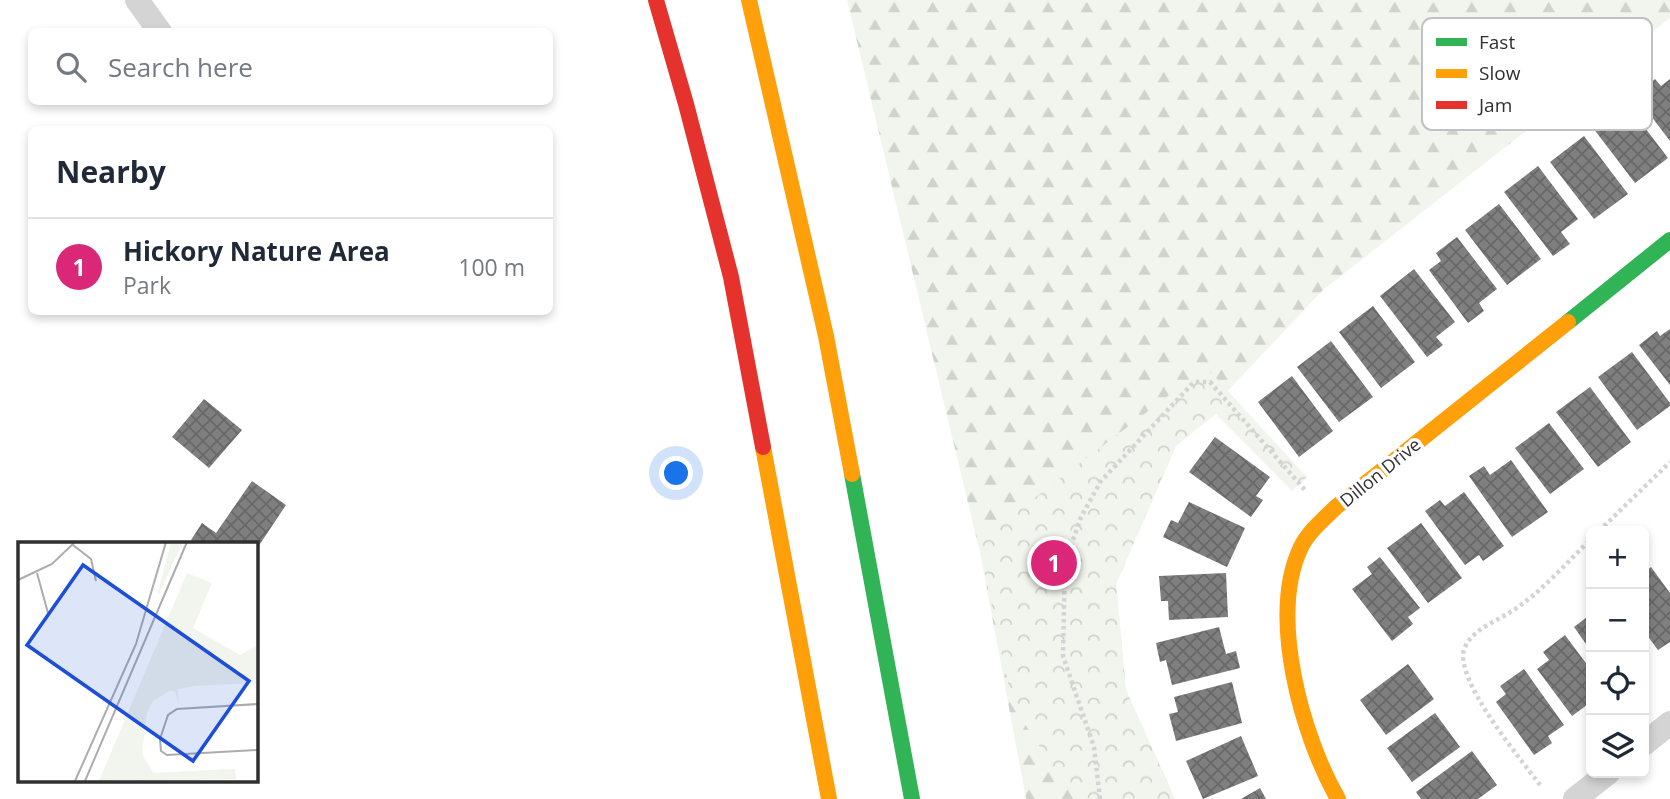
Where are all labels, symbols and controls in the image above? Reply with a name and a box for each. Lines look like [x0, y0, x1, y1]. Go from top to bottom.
legend [1422, 18, 1652, 130]
search box [28, 28, 553, 105]
text: Fast [1479, 29, 1515, 55]
icon: search [52, 48, 90, 86]
text: Search here [108, 49, 253, 85]
text: Slow [1479, 60, 1521, 86]
text: Jam [1477, 92, 1512, 118]
text: Nearby [56, 151, 166, 192]
text: Hickory Nature Area [123, 233, 390, 269]
text: 1 [72, 251, 86, 283]
text: 100 m [458, 251, 525, 283]
text: Park [123, 269, 171, 301]
street label: Dillon Drive [1335, 432, 1425, 512]
your location [659, 456, 693, 490]
map controls [1586, 526, 1649, 778]
button: + [1586, 526, 1649, 589]
pin: 1 [1031, 537, 1077, 589]
inset map [18, 542, 257, 782]
button: − [1586, 589, 1649, 652]
button: locate [1586, 652, 1649, 715]
button: layers [1586, 715, 1649, 778]

